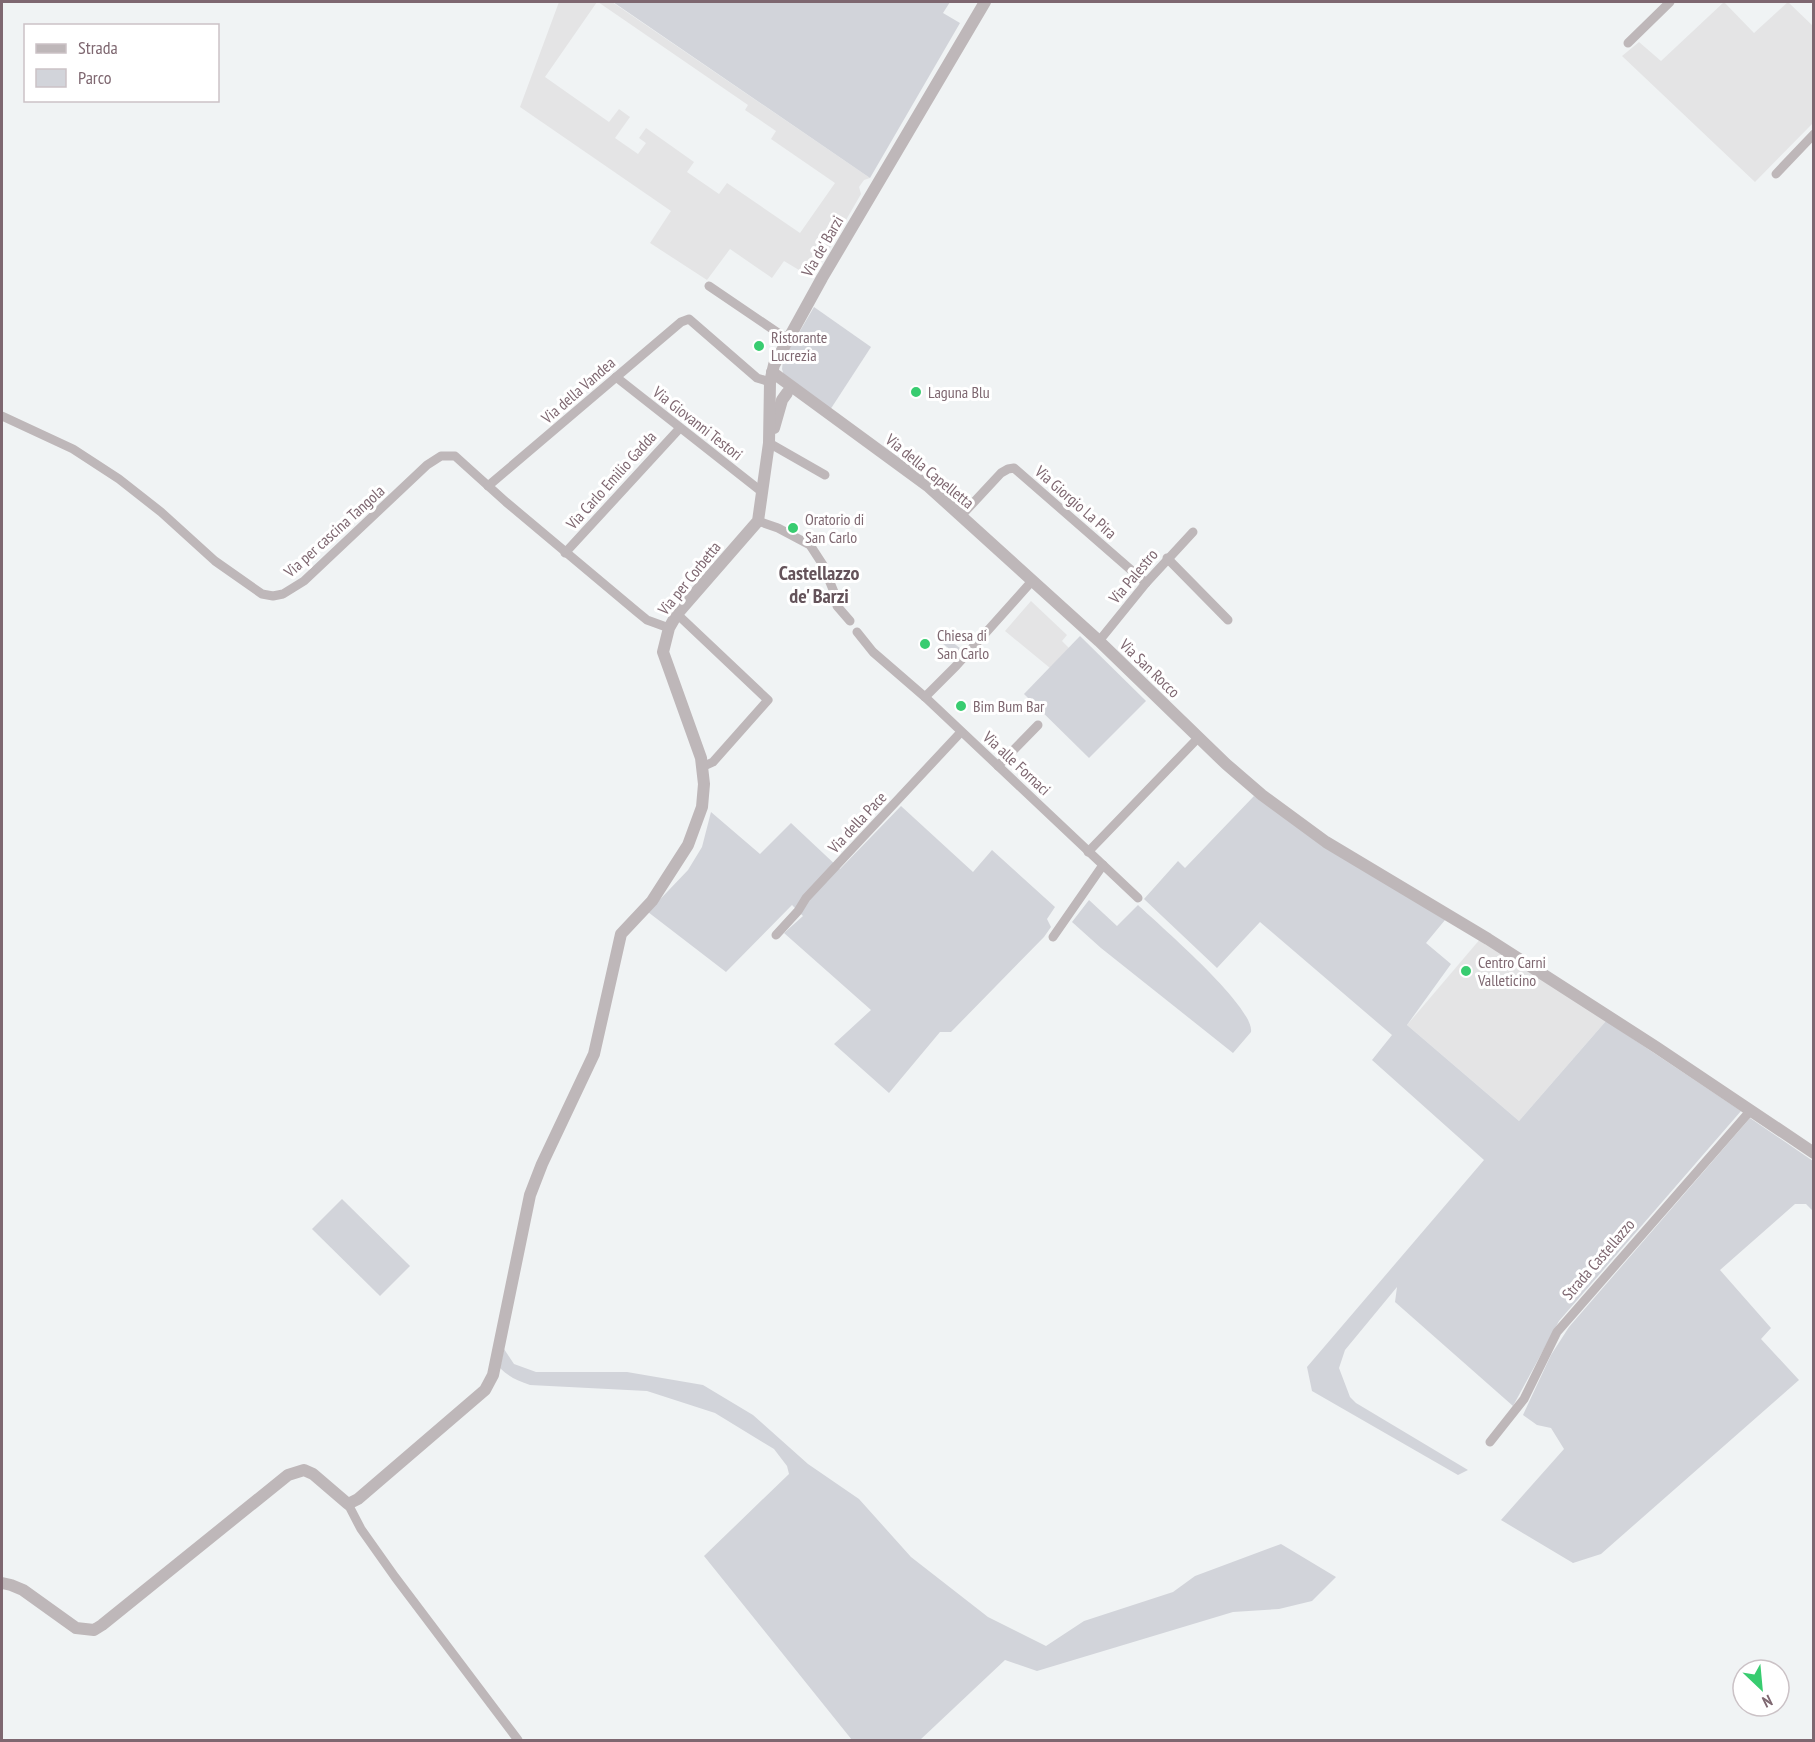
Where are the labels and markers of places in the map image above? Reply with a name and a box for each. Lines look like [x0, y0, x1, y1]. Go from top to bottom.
place label: Ristorante Lucrezia [771, 327, 827, 365]
marker: Ristorante Lucrezia [752, 339, 766, 353]
place label: Laguna Blu [928, 382, 990, 402]
marker: Laguna Blu [909, 385, 923, 399]
place label: Oratorio di San Carlo [805, 509, 864, 547]
marker: Oratorio di San Carlo [786, 521, 800, 535]
place label: Chiesa di San Carlo [937, 625, 989, 663]
marker: Chiesa di San Carlo [918, 637, 932, 651]
place label: Bim Bum Bar [973, 696, 1045, 716]
marker: Bim Bum Bar [954, 699, 968, 713]
place label: Centro Carni Valleticino [1477, 952, 1546, 990]
marker: Centro Carni Valleticino [1459, 964, 1473, 978]

